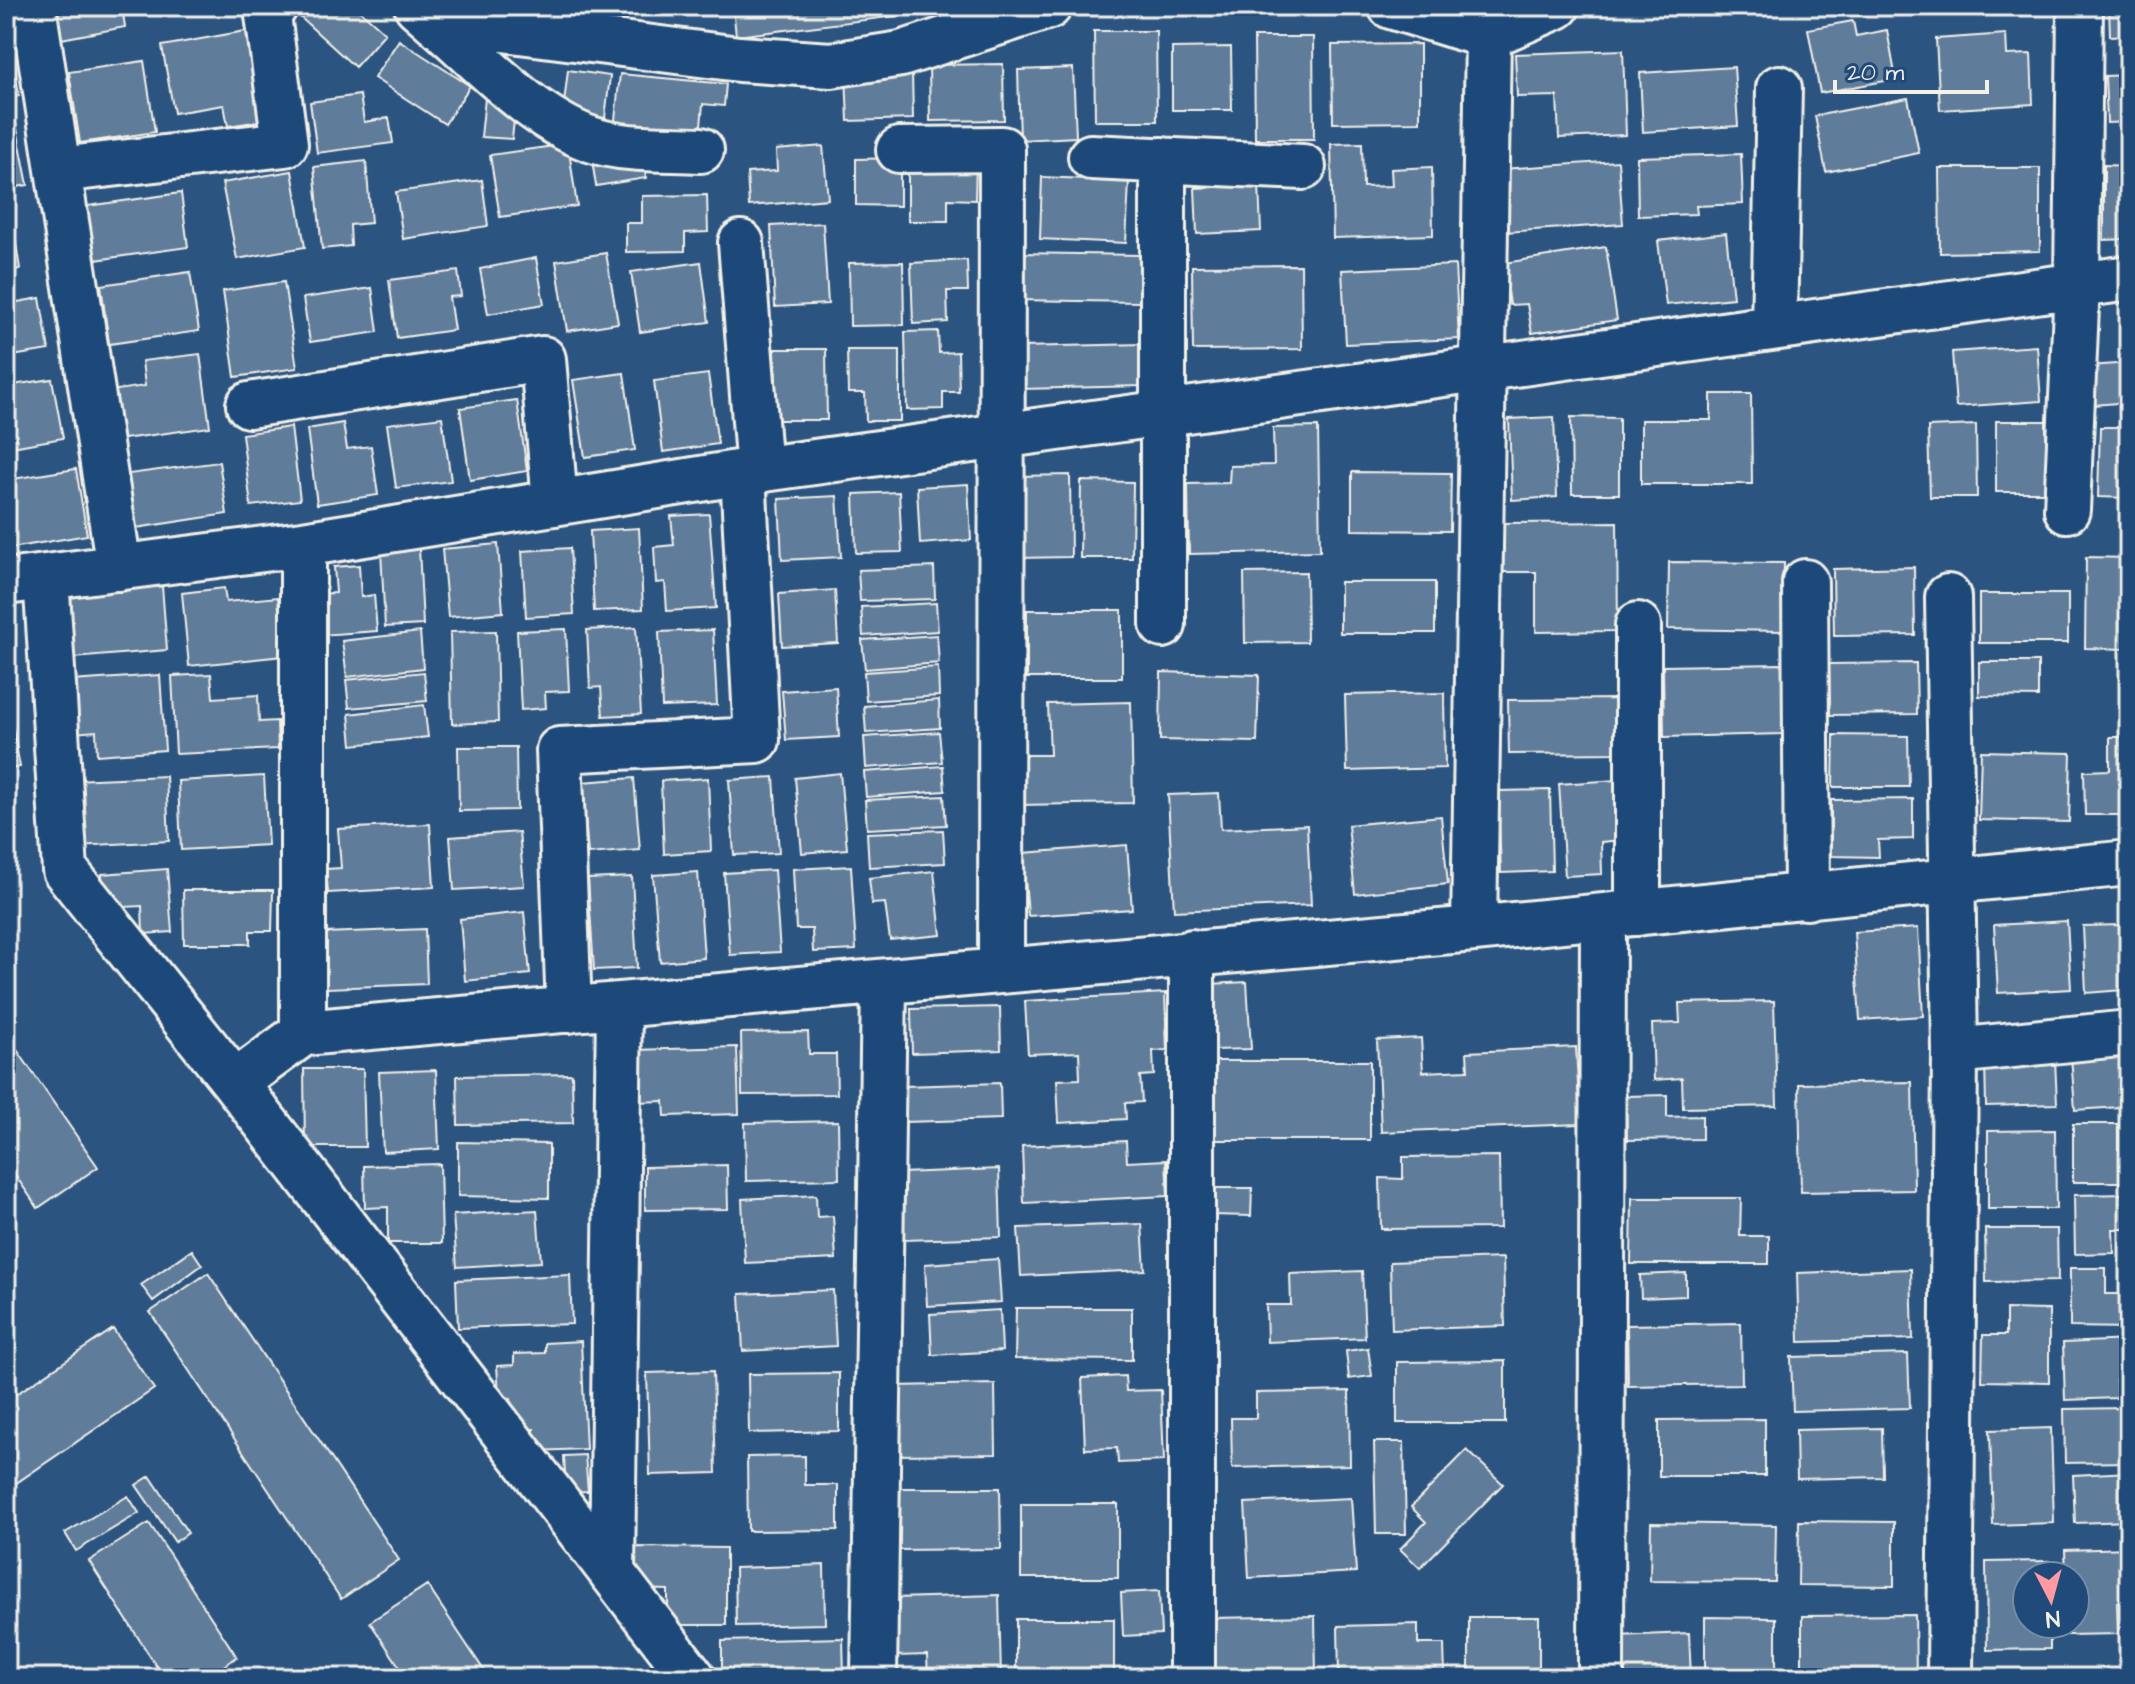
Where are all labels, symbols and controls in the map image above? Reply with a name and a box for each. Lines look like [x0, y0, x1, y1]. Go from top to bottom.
scale bar [1835, 44, 1987, 94]
text: 20 m [1847, 56, 1904, 90]
north arrow [2011, 1560, 2091, 1640]
text: N [2044, 1602, 2061, 1635]

